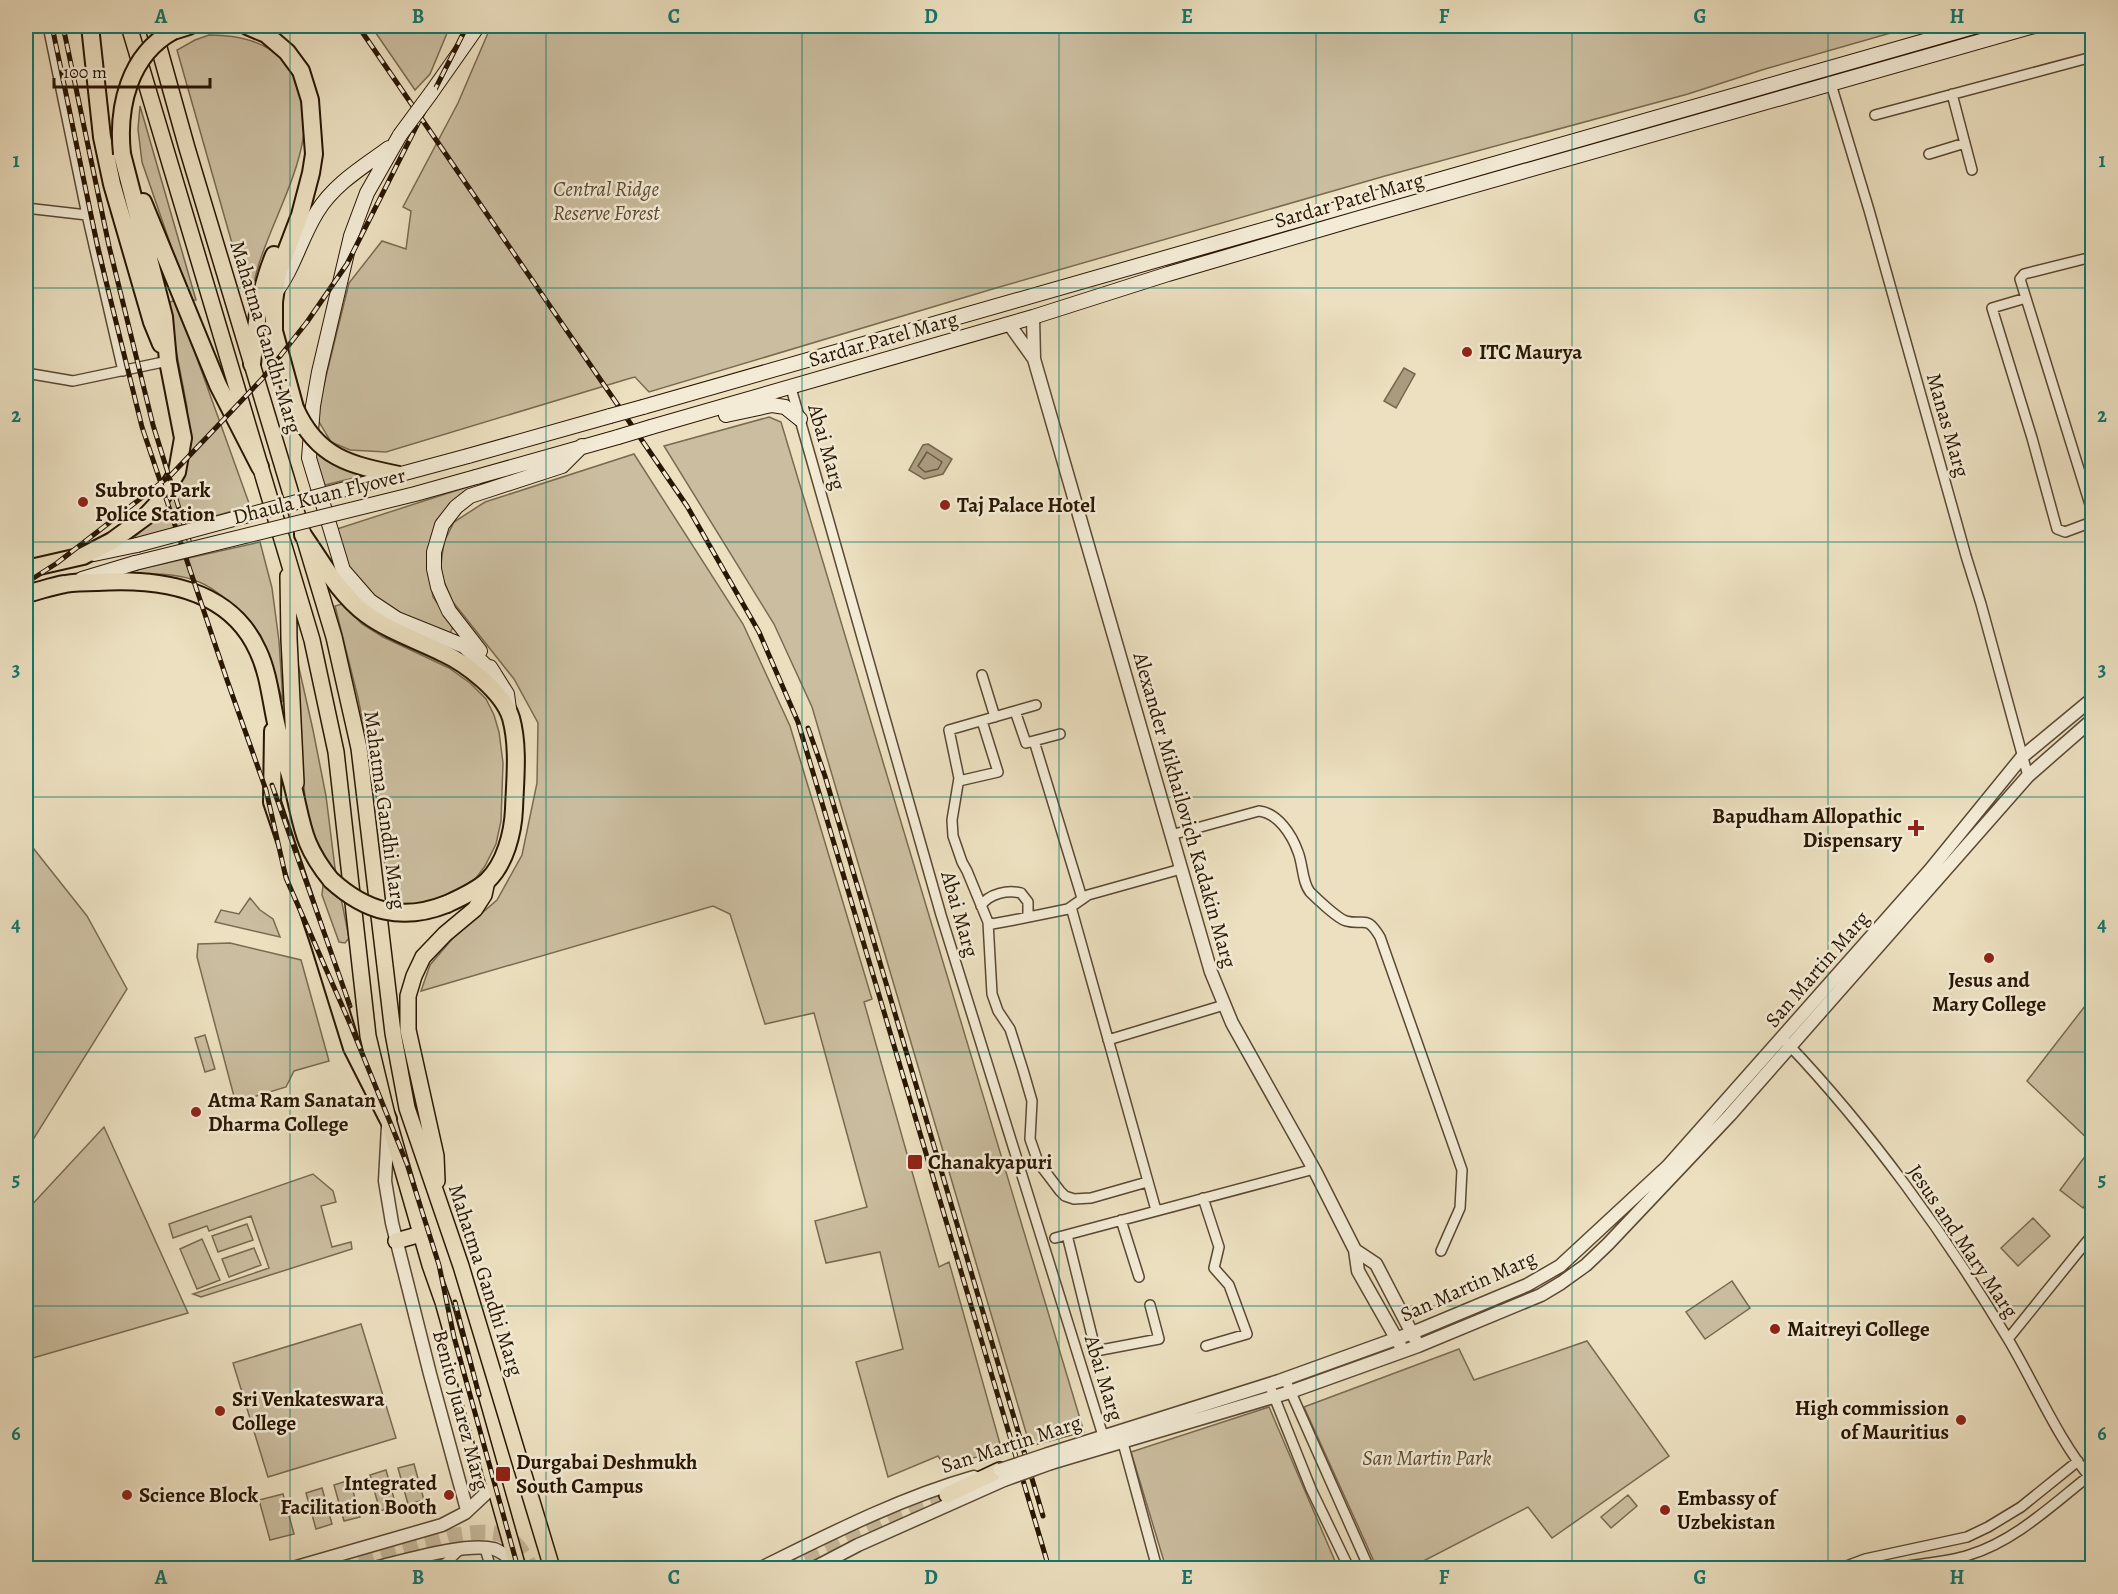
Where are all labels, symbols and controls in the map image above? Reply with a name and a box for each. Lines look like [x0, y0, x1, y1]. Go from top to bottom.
text: A [154, 3, 168, 30]
text: B [412, 3, 424, 30]
text: C [668, 3, 680, 30]
text: D [924, 3, 938, 30]
text: E [1181, 3, 1193, 30]
text: F [1439, 3, 1450, 30]
text: G [1693, 3, 1707, 30]
text: H [1950, 3, 1965, 30]
scale bar [54, 51, 210, 89]
text: 100 m [63, 60, 107, 84]
text: 1 [12, 147, 20, 174]
text: 1 [2098, 147, 2106, 174]
street label: Sardar Patel Marg [1271, 165, 1427, 235]
park label: Central Ridge Reserve Forest [553, 175, 660, 227]
street label: Mahatma Gandhi Marg [223, 237, 309, 437]
street label: Sardar Patel Marg [805, 304, 961, 374]
place label: ITC Maurya [1479, 338, 1583, 366]
marker: ITC Maurya [1460, 345, 1474, 359]
street label: Manas Marg [1920, 370, 1976, 481]
street label: Abai Marg [801, 400, 853, 494]
text: 2 [11, 402, 21, 429]
text: 2 [2097, 402, 2107, 429]
street label: Dhaula Kuan Flyover [230, 461, 408, 531]
place label: Subroto Park Police Station [95, 476, 215, 528]
place label: Taj Palace Hotel [957, 491, 1096, 519]
marker: Subroto Park Police Station [76, 495, 90, 509]
marker: Taj Palace Hotel [938, 498, 952, 512]
street label: Alexander Mikhailovich Kadakin Marg [1126, 648, 1244, 972]
text: 3 [12, 656, 20, 683]
text: 3 [2098, 656, 2106, 683]
street label: Mahatma Gandhi Marg [357, 709, 413, 912]
place label: Bapudham Allopathic Dispensary [1712, 802, 1903, 854]
marker: Bapudham Allopathic Dispensary [1907, 819, 1925, 837]
street label: Abai Marg [934, 867, 986, 961]
street label: San Martin Marg [1759, 904, 1876, 1033]
text: 4 [11, 911, 21, 938]
text: 4 [2097, 911, 2107, 938]
marker: Jesus and Mary College [1982, 951, 1996, 965]
place label: Jesus and Mary College [1932, 966, 2046, 1018]
place label: Atma Ram Sanatan Dharma College [207, 1086, 376, 1138]
marker: Atma Ram Sanatan Dharma College [189, 1105, 203, 1119]
place label: Chanakyapuri [928, 1148, 1053, 1176]
marker: Chanakyapuri [906, 1153, 924, 1171]
street label: Jesus and Mary Marg [1901, 1159, 2025, 1324]
text: 5 [12, 1166, 20, 1193]
text: 5 [2098, 1166, 2106, 1193]
street label: Mahatma Gandhi Marg [442, 1180, 530, 1380]
street label: San Martin Marg [1396, 1243, 1541, 1328]
place label: Maitreyi College [1787, 1315, 1930, 1343]
marker: Maitreyi College [1768, 1322, 1782, 1336]
street label: Benito Juarez Marg [426, 1327, 496, 1494]
street label: Abai Marg [1077, 1331, 1130, 1425]
place label: Sri Venkateswara College [232, 1385, 385, 1437]
place label: High commission of Mauritius [1795, 1394, 1949, 1446]
marker: Sri Venkateswara College [213, 1404, 227, 1418]
street label: San Martin Marg [937, 1408, 1085, 1480]
marker: High commission of Mauritius [1954, 1413, 1968, 1427]
text: 6 [11, 1420, 21, 1447]
text: 6 [2097, 1420, 2107, 1447]
park label: San Martin Park [1362, 1444, 1492, 1472]
place label: Durgabai Deshmukh South Campus [516, 1448, 697, 1500]
marker: Durgabai Deshmukh South Campus [494, 1465, 512, 1483]
place label: Integrated Facilitation Booth [280, 1469, 438, 1521]
place label: Science Block [139, 1481, 258, 1509]
place label: Embassy of Uzbekistan [1677, 1484, 1779, 1536]
marker: Science Block [120, 1488, 134, 1502]
marker: Integrated Facilitation Booth [442, 1488, 456, 1502]
marker: Embassy of Uzbekistan [1658, 1503, 1672, 1517]
text: A [154, 1564, 168, 1591]
text: B [412, 1564, 424, 1591]
text: C [668, 1564, 680, 1591]
text: D [924, 1564, 938, 1591]
text: E [1181, 1564, 1193, 1591]
text: F [1439, 1564, 1450, 1591]
text: G [1693, 1564, 1707, 1591]
text: H [1950, 1564, 1965, 1591]

